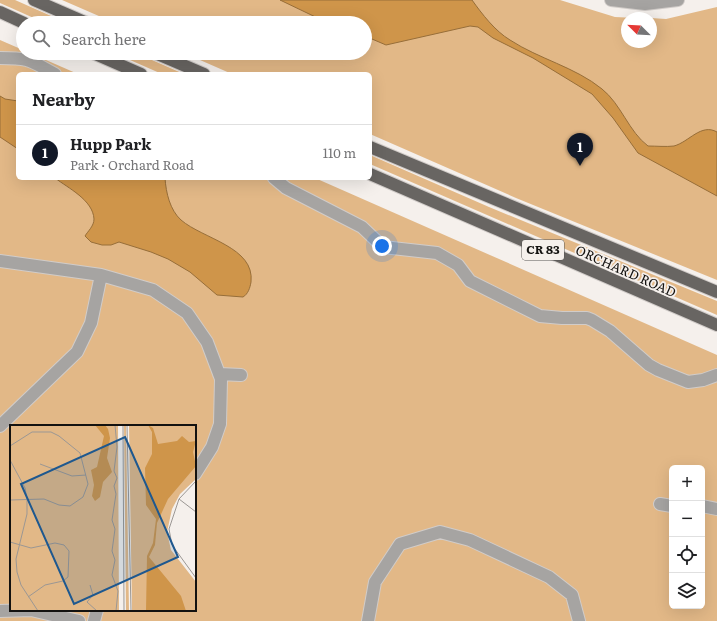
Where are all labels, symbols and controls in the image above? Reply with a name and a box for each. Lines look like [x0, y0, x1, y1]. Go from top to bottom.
north arrow [621, 12, 657, 48]
search box [16, 16, 372, 60]
icon: search [30, 27, 52, 49]
text: Search here [62, 27, 146, 50]
text: Nearby [32, 86, 95, 111]
text: Hupp Park [70, 132, 151, 155]
pin: 1 [567, 133, 593, 166]
text: 1 [42, 143, 48, 162]
text: 110 m [323, 143, 356, 162]
text: Park · Orchard Road [70, 155, 194, 174]
your location [372, 236, 392, 256]
road number: CR 83 [522, 240, 564, 260]
street label: ORCHARD ROAD [573, 240, 679, 301]
inset map [10, 425, 196, 611]
map controls [669, 465, 705, 609]
button: + [669, 465, 705, 501]
button: − [669, 501, 705, 537]
button: locate [669, 537, 705, 573]
button: layers [669, 573, 705, 609]

